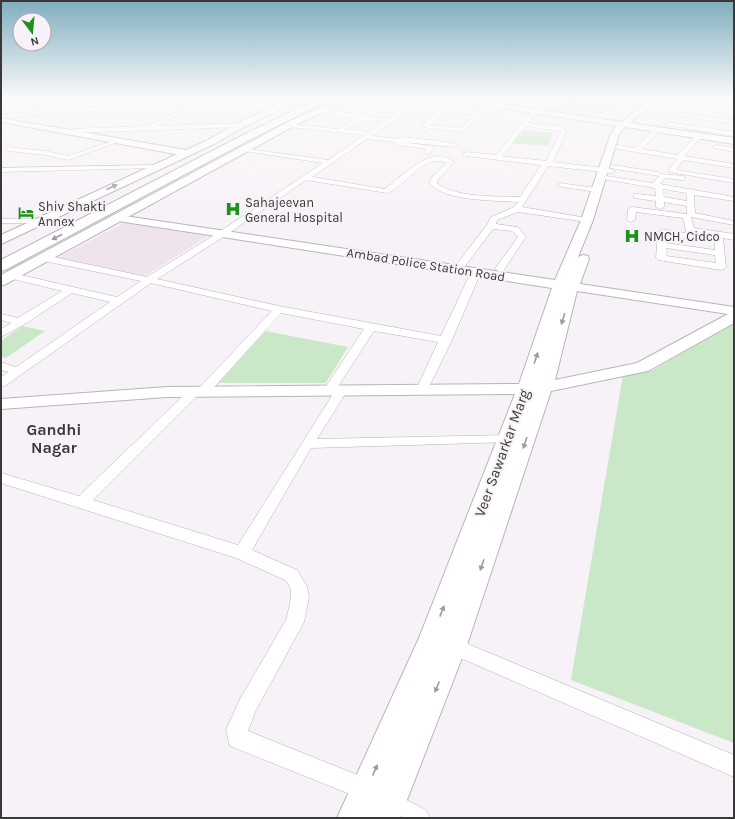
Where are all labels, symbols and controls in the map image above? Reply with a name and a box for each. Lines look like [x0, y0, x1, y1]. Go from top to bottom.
north arrow [12, 12, 52, 52]
text: N [29, 34, 40, 48]
one-way arrow [106, 184, 118, 190]
place label: Sahajeevan General Hospital [245, 195, 343, 225]
place label: Shiv Shakti Annex [38, 199, 106, 229]
hospital icon: Sahajeevan General Hospital [224, 200, 242, 218]
hotel icon: Shiv Shakti Annex [17, 204, 35, 222]
hospital icon: NMCH, Cidco [623, 227, 641, 245]
place label: NMCH, Cidco [644, 229, 720, 244]
one-way arrow [51, 233, 62, 240]
street label: Ambad Police Station Road [346, 245, 506, 284]
one-way arrow [560, 312, 566, 325]
one-way arrow [533, 352, 539, 364]
street label: Veer Sawarkar Marg [471, 386, 534, 519]
district label: Gandhi Nagar [26, 420, 82, 457]
one-way arrow [522, 437, 528, 449]
one-way arrow [479, 560, 485, 572]
one-way arrow [440, 605, 446, 617]
one-way arrow [434, 682, 440, 694]
one-way arrow [373, 763, 379, 775]

